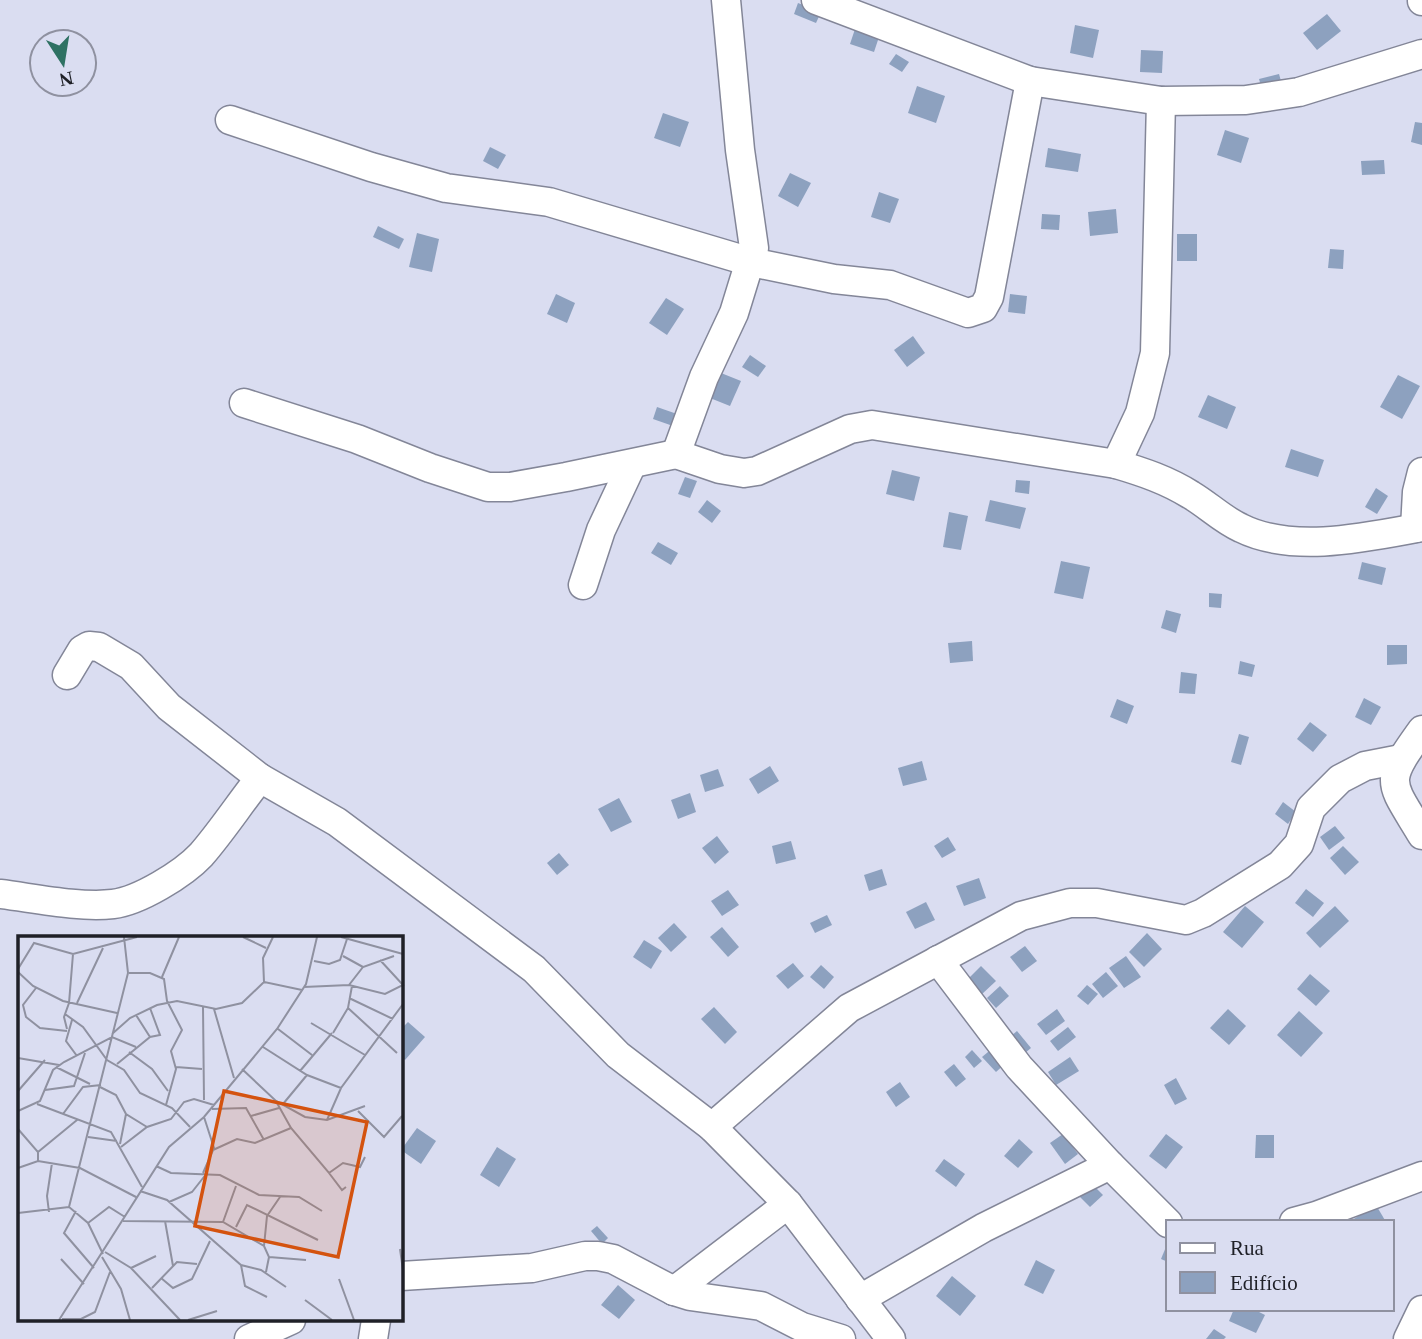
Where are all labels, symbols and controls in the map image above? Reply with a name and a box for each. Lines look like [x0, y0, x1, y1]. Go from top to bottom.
north arrow [28, 28, 98, 98]
text: N [57, 67, 75, 91]
inset map [18, 936, 402, 1322]
legend [1166, 1220, 1394, 1311]
text: Rua [1230, 1236, 1265, 1260]
text: Edifício [1230, 1271, 1298, 1295]

